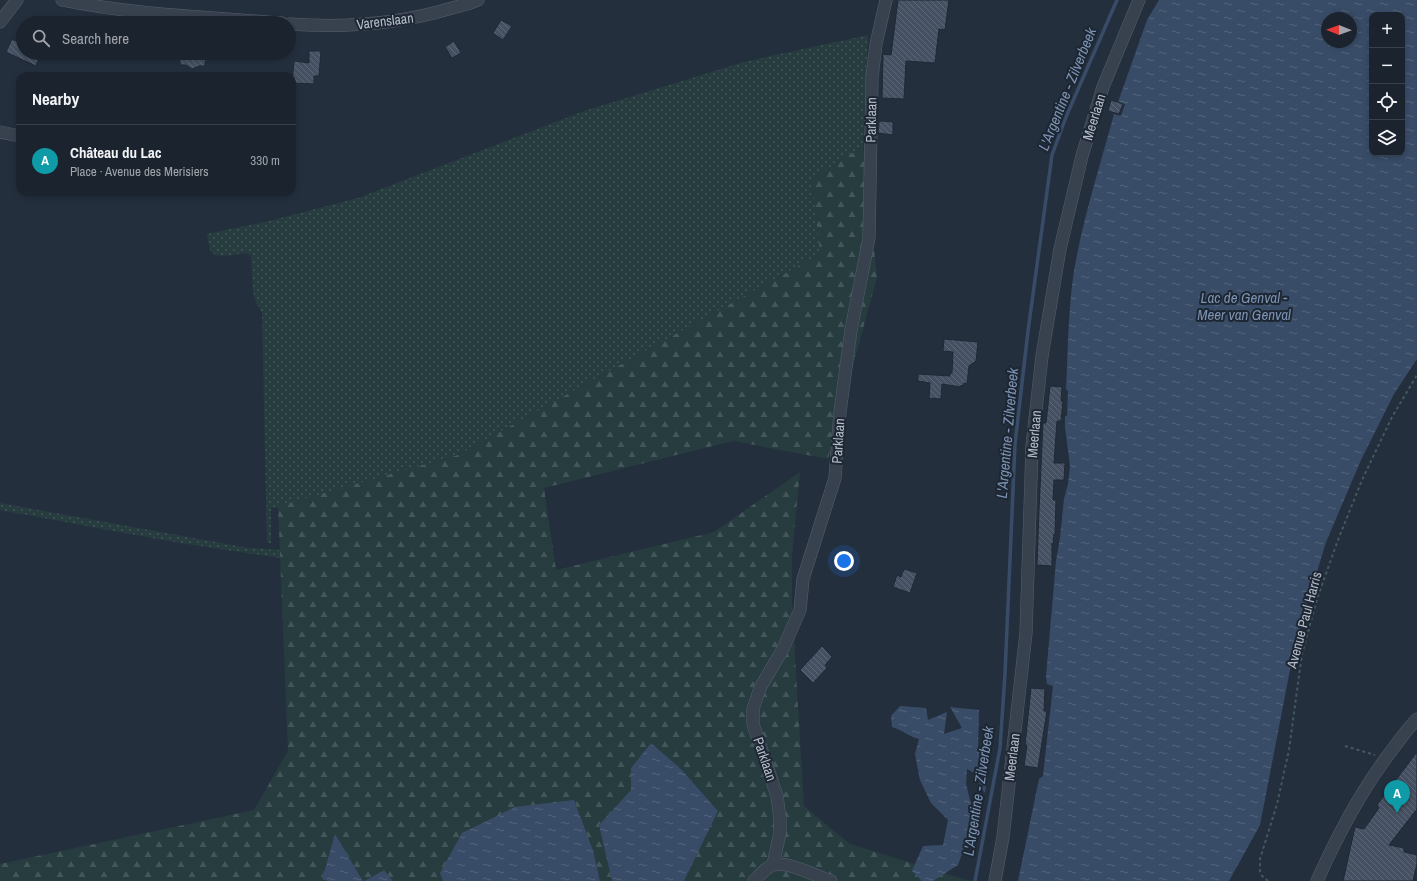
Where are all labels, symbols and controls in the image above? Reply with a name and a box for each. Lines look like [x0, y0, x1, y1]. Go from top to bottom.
street label: Varenslaan [355, 9, 415, 33]
north arrow [1321, 12, 1357, 48]
map controls [1369, 12, 1405, 156]
button: + [1369, 12, 1405, 48]
search box [16, 16, 296, 60]
water label: L'Argentine - Zilverbeek [1033, 24, 1102, 154]
icon: search [30, 27, 52, 49]
text: Search here [62, 28, 129, 49]
button: − [1369, 48, 1405, 84]
button: locate [1369, 84, 1405, 120]
text: Nearby [32, 87, 79, 110]
street label: Meerlaan [1078, 91, 1110, 143]
street label: Parklaan [862, 97, 880, 143]
button: layers [1369, 120, 1405, 156]
text: Château du Lac [70, 142, 162, 163]
text: A [41, 152, 49, 169]
text: 330 m [250, 152, 280, 169]
text: Place · Avenue des Merisiers [70, 163, 208, 180]
water label: Lac de Genval - Meer van Genval [1197, 287, 1291, 325]
water label: L'Argentine - Zilverbeek [991, 366, 1023, 499]
street label: Meerlaan [1023, 409, 1045, 459]
street label: Parklaan [827, 418, 849, 464]
your location [834, 551, 854, 571]
street label: Avenue Paul Harris [1282, 569, 1326, 671]
water label: L'Argentine - Zilverbeek [957, 724, 999, 857]
street label: Meerlaan [1000, 732, 1024, 782]
street label: Parklaan [749, 735, 781, 783]
pin: A [1384, 780, 1410, 813]

